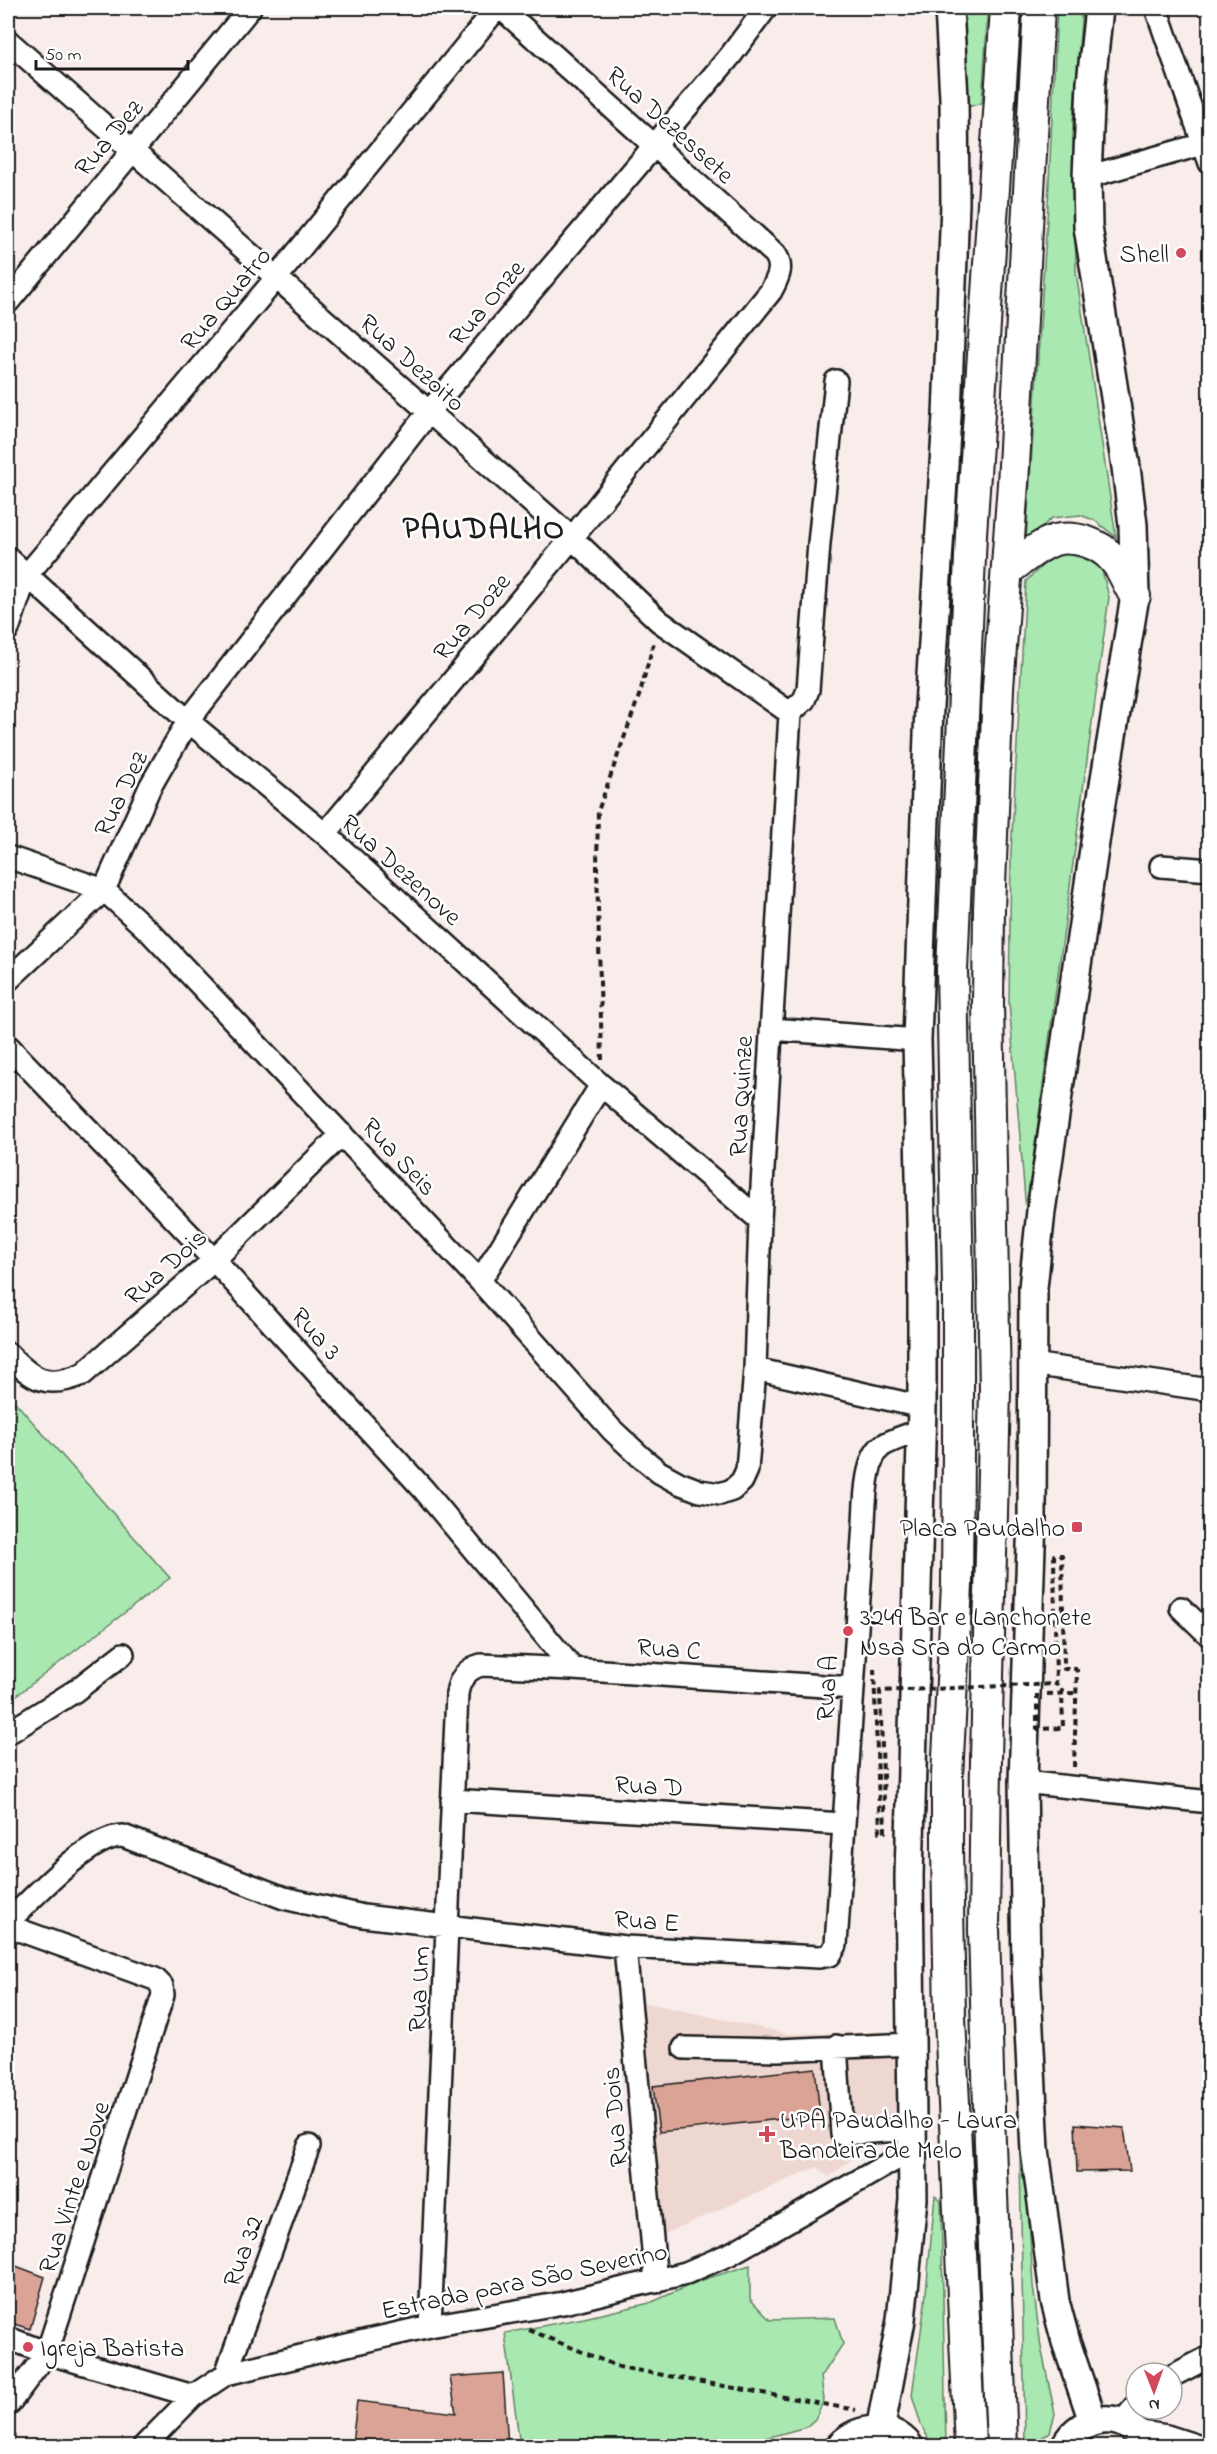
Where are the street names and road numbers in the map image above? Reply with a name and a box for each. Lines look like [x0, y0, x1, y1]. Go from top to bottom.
street label: Rua Dezessete [596, 58, 742, 195]
street label: Rua Dez [66, 92, 154, 186]
street label: Rua Quatro [172, 240, 282, 360]
street label: Rua Onze [441, 252, 536, 355]
street label: Rua Dezoito [349, 306, 473, 422]
street label: Rua Doze [425, 565, 522, 670]
street label: Rua Dez [86, 745, 160, 844]
street label: Rua Dezenove [331, 806, 469, 936]
street label: Rua Quinze [721, 1034, 765, 1158]
street label: Rua Seis [351, 1110, 444, 1206]
street label: Rua Dois [117, 1221, 217, 1316]
street label: Rua 3 [280, 1300, 349, 1370]
street label: Rua C [636, 1630, 702, 1672]
street label: Rua A [808, 1654, 850, 1722]
street label: Rua D [613, 1767, 684, 1809]
street label: Rua E [613, 1902, 681, 1944]
street label: Rua Um [400, 1945, 442, 2033]
street label: Rua Dois [594, 2065, 640, 2168]
street label: Rua Vinte e Nove [30, 2096, 122, 2279]
street label: Rua 32 [214, 2211, 275, 2293]
street label: Estrada para São Severino [378, 2234, 671, 2332]

